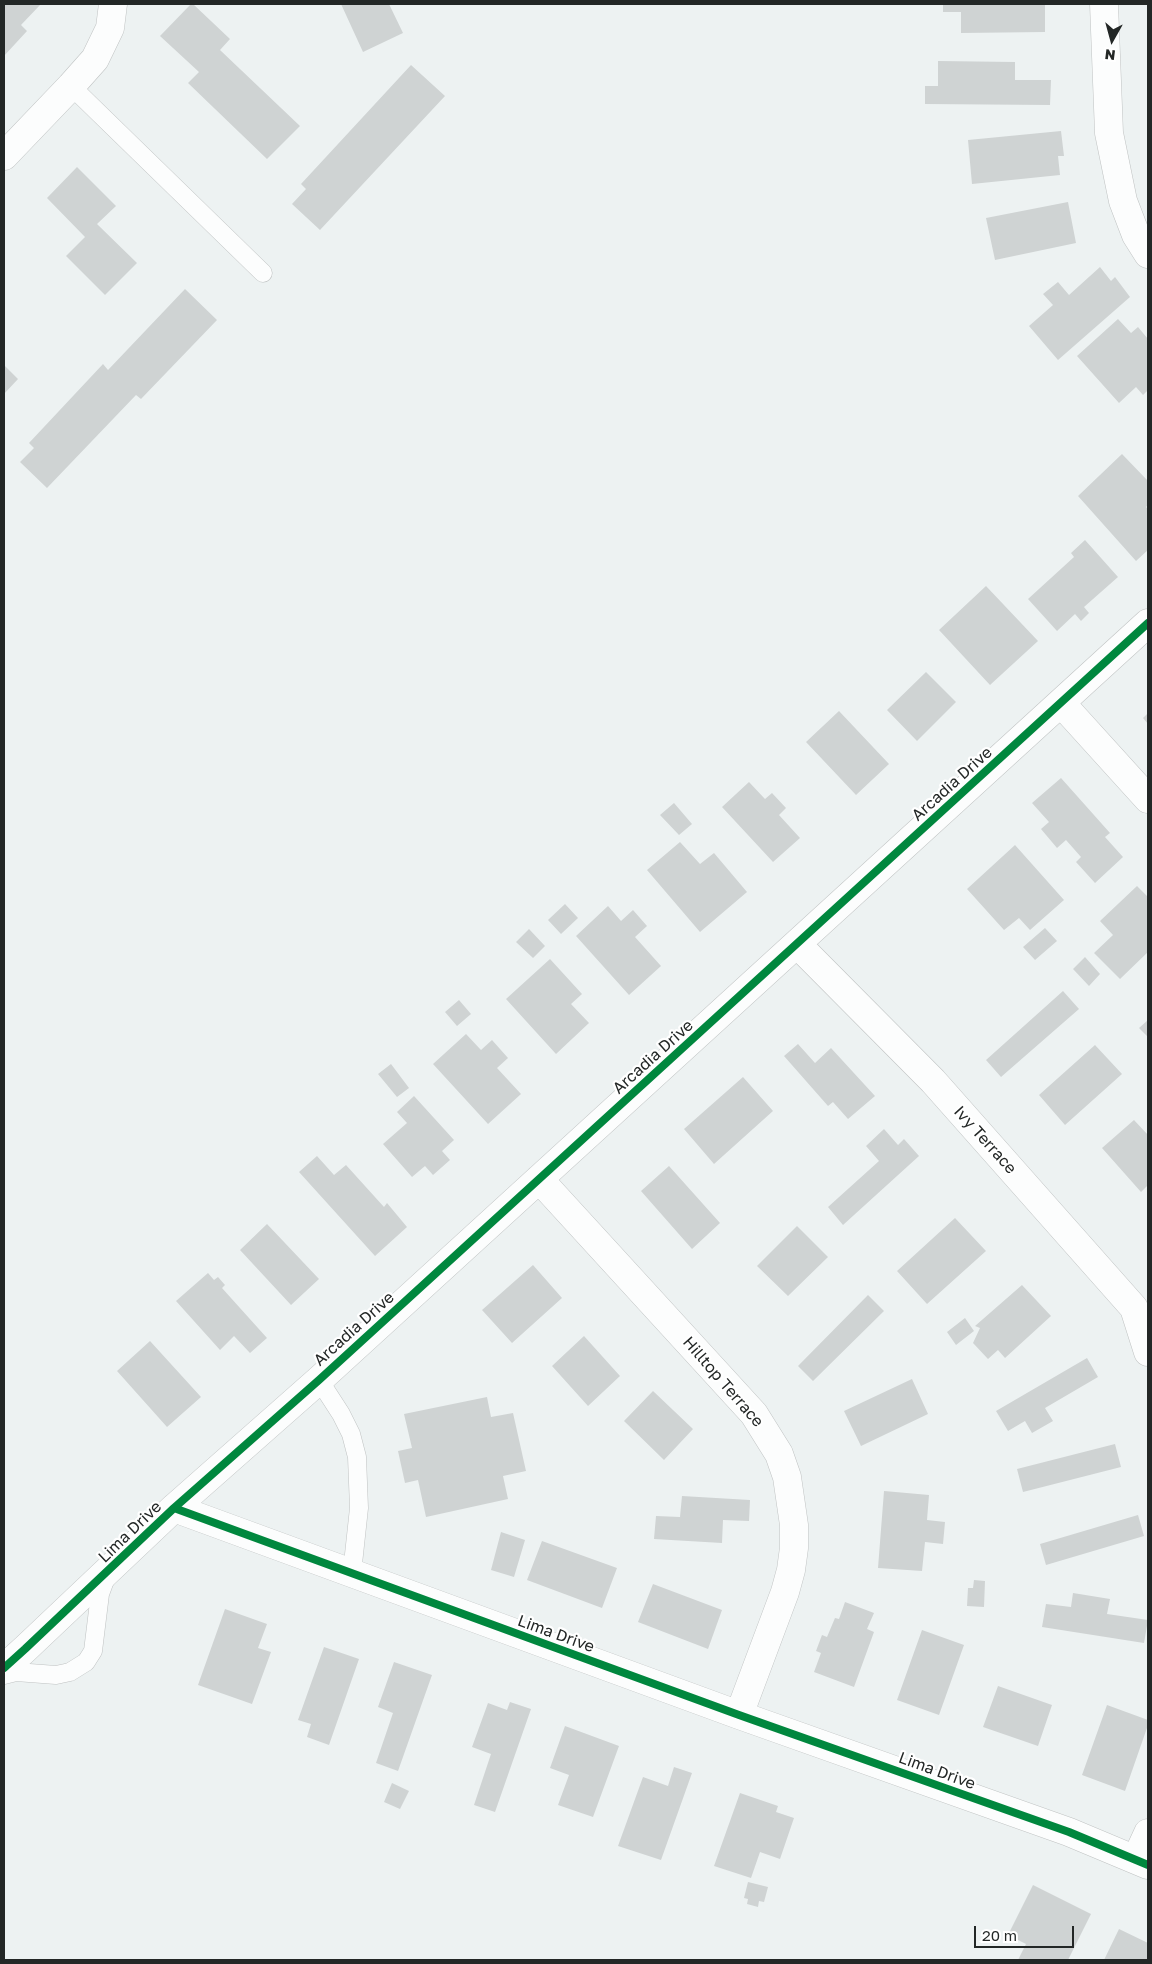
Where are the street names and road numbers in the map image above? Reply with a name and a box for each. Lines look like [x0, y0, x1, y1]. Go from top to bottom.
street label: Arcadia Drive [908, 743, 996, 825]
street label: Arcadia Drive [609, 1016, 697, 1098]
street label: Ivy Terrace [950, 1102, 1020, 1178]
street label: Arcadia Drive [310, 1288, 398, 1370]
street label: Hilltop Terrace [679, 1333, 767, 1431]
street label: Lima Drive [94, 1497, 166, 1567]
street label: Lima Drive [515, 1611, 597, 1657]
street label: Lima Drive [896, 1748, 978, 1794]

